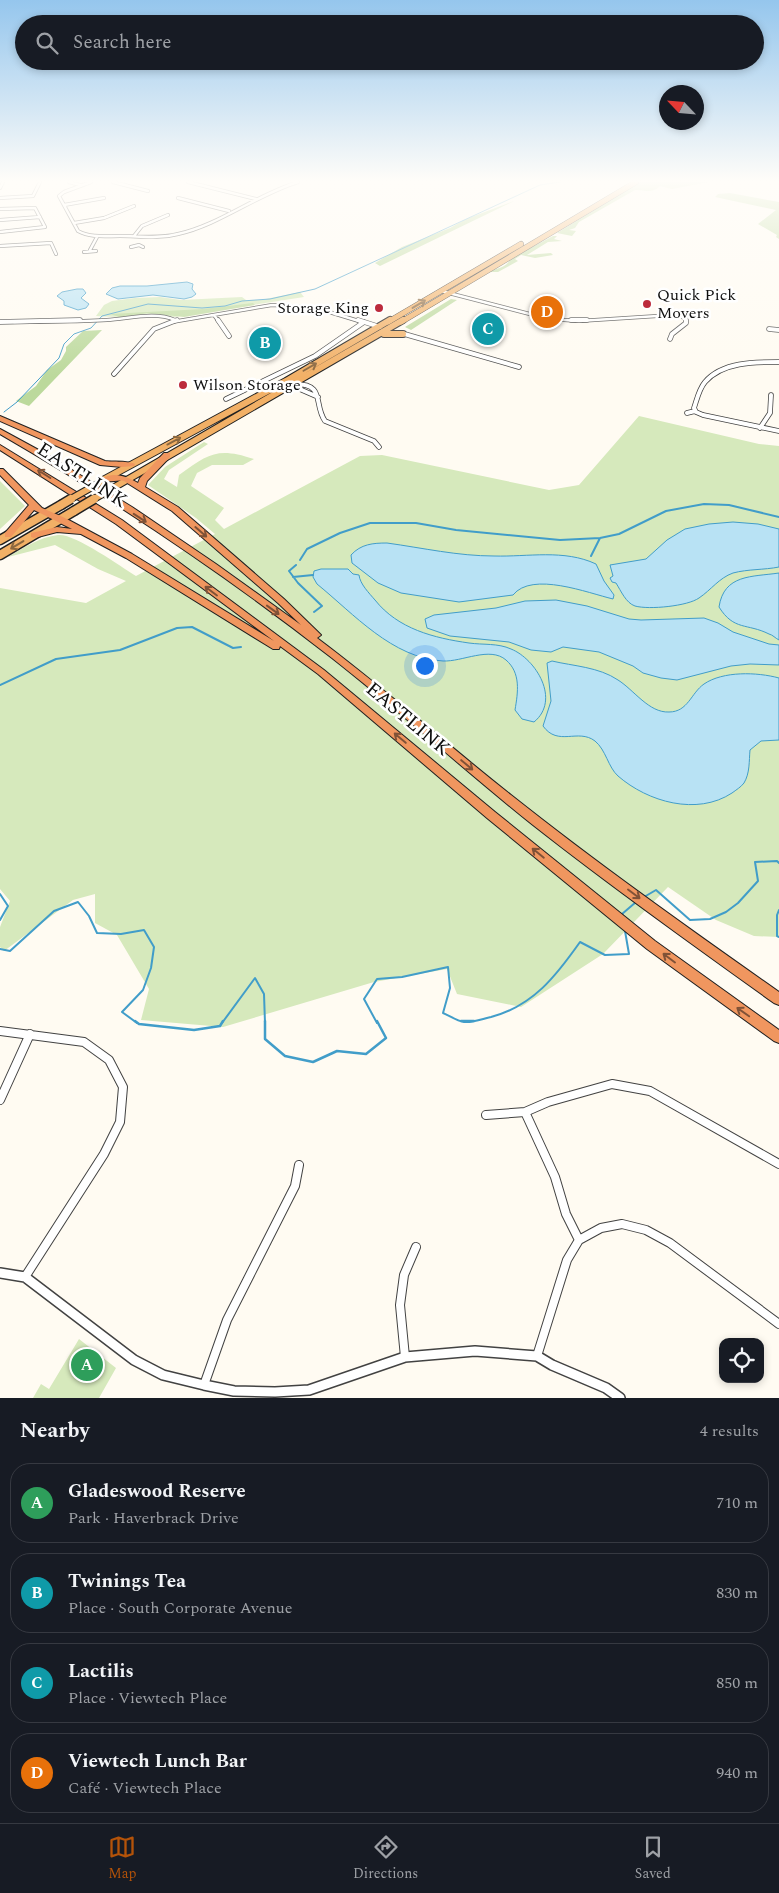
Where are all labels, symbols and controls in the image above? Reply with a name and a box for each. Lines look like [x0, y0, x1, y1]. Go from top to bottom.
search box [15, 15, 764, 70]
text: Search here [73, 28, 172, 57]
icon: search [33, 29, 61, 57]
north arrow [659, 85, 704, 130]
place label: Quick Pick Movers [657, 283, 736, 325]
pin: D [531, 293, 563, 331]
place label: Storage King [277, 296, 369, 320]
one-way arrow [412, 298, 426, 308]
marker: Quick Pick Movers [641, 298, 653, 310]
marker: Storage King [373, 302, 385, 314]
pin: C [472, 310, 504, 348]
pin: B [249, 324, 281, 362]
one-way arrow [303, 362, 317, 372]
place label: Wilson Storage [193, 373, 301, 397]
marker: Wilson Storage [177, 379, 189, 391]
street label: EASTLINK [31, 434, 134, 516]
one-way arrow [166, 436, 181, 446]
one-way arrow [37, 469, 51, 479]
one-way arrow [133, 512, 147, 523]
one-way arrow [195, 526, 208, 538]
one-way arrow [10, 541, 25, 551]
one-way arrow [205, 586, 218, 597]
one-way arrow [266, 605, 280, 616]
your location [412, 653, 438, 679]
street label: EASTLINK [359, 675, 457, 764]
one-way arrow [393, 733, 406, 744]
one-way arrow [461, 760, 474, 771]
one-way arrow [532, 848, 545, 859]
one-way arrow [627, 889, 641, 899]
one-way arrow [662, 953, 676, 964]
one-way arrow [736, 1007, 750, 1017]
map controls [719, 1338, 764, 1383]
button: locate [719, 1338, 764, 1383]
pin: A [71, 1346, 103, 1384]
text: Nearby [20, 1415, 90, 1447]
text: 4 results [700, 1419, 759, 1443]
text: Gladeswood Reserve [68, 1477, 246, 1506]
text: A [31, 1491, 43, 1515]
text: 710 m [716, 1491, 758, 1515]
text: Park · Haverbrack Drive [68, 1506, 239, 1530]
text: Twinings Tea [68, 1567, 186, 1596]
text: B [31, 1581, 43, 1605]
text: 830 m [716, 1581, 758, 1605]
text: Place · South Corporate Avenue [68, 1596, 293, 1620]
text: Lactilis [68, 1657, 134, 1686]
text: C [31, 1671, 43, 1695]
text: 850 m [716, 1671, 758, 1695]
text: Place · Viewtech Place [68, 1686, 227, 1710]
text: Viewtech Lunch Bar [68, 1747, 247, 1776]
text: D [31, 1761, 43, 1785]
text: 940 m [716, 1761, 758, 1785]
text: Café · Viewtech Place [68, 1776, 222, 1800]
tab: Map [108, 1833, 136, 1884]
tab: Directions [353, 1833, 418, 1884]
tab: Saved [635, 1833, 671, 1884]

